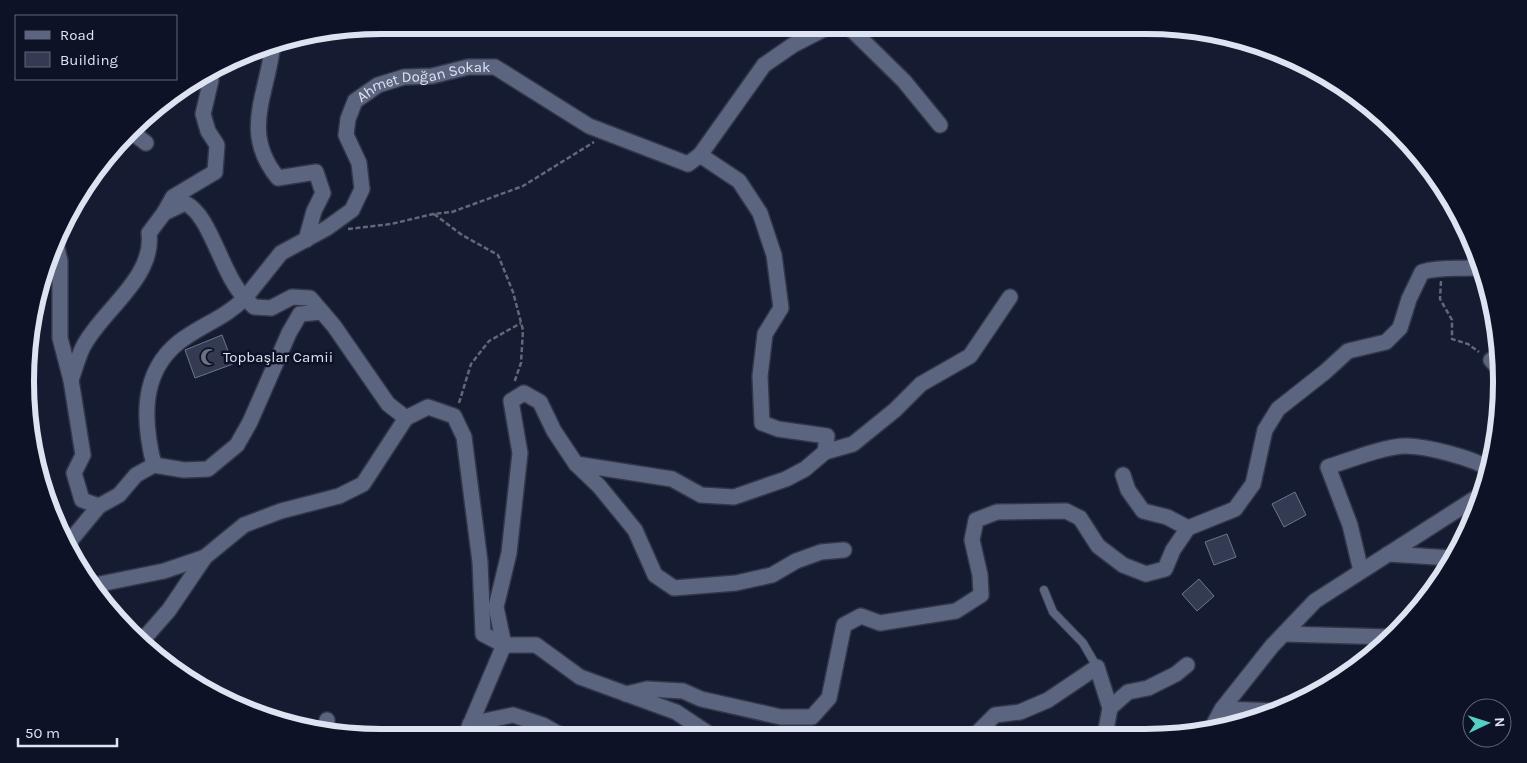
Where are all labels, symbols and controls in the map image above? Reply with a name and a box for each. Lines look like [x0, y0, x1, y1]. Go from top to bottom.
legend [15, 15, 178, 80]
text: Road [60, 26, 95, 44]
text: Building [60, 51, 118, 69]
street label: Ahmet Doğan Sokak [353, 58, 490, 106]
mosque icon: Topbaşlar Camii [199, 347, 219, 367]
place label: Topbaşlar Camii [223, 348, 333, 366]
north arrow [1462, 698, 1512, 748]
scale bar [18, 716, 116, 748]
text: N [1491, 717, 1508, 728]
text: 50 m [25, 724, 60, 742]

